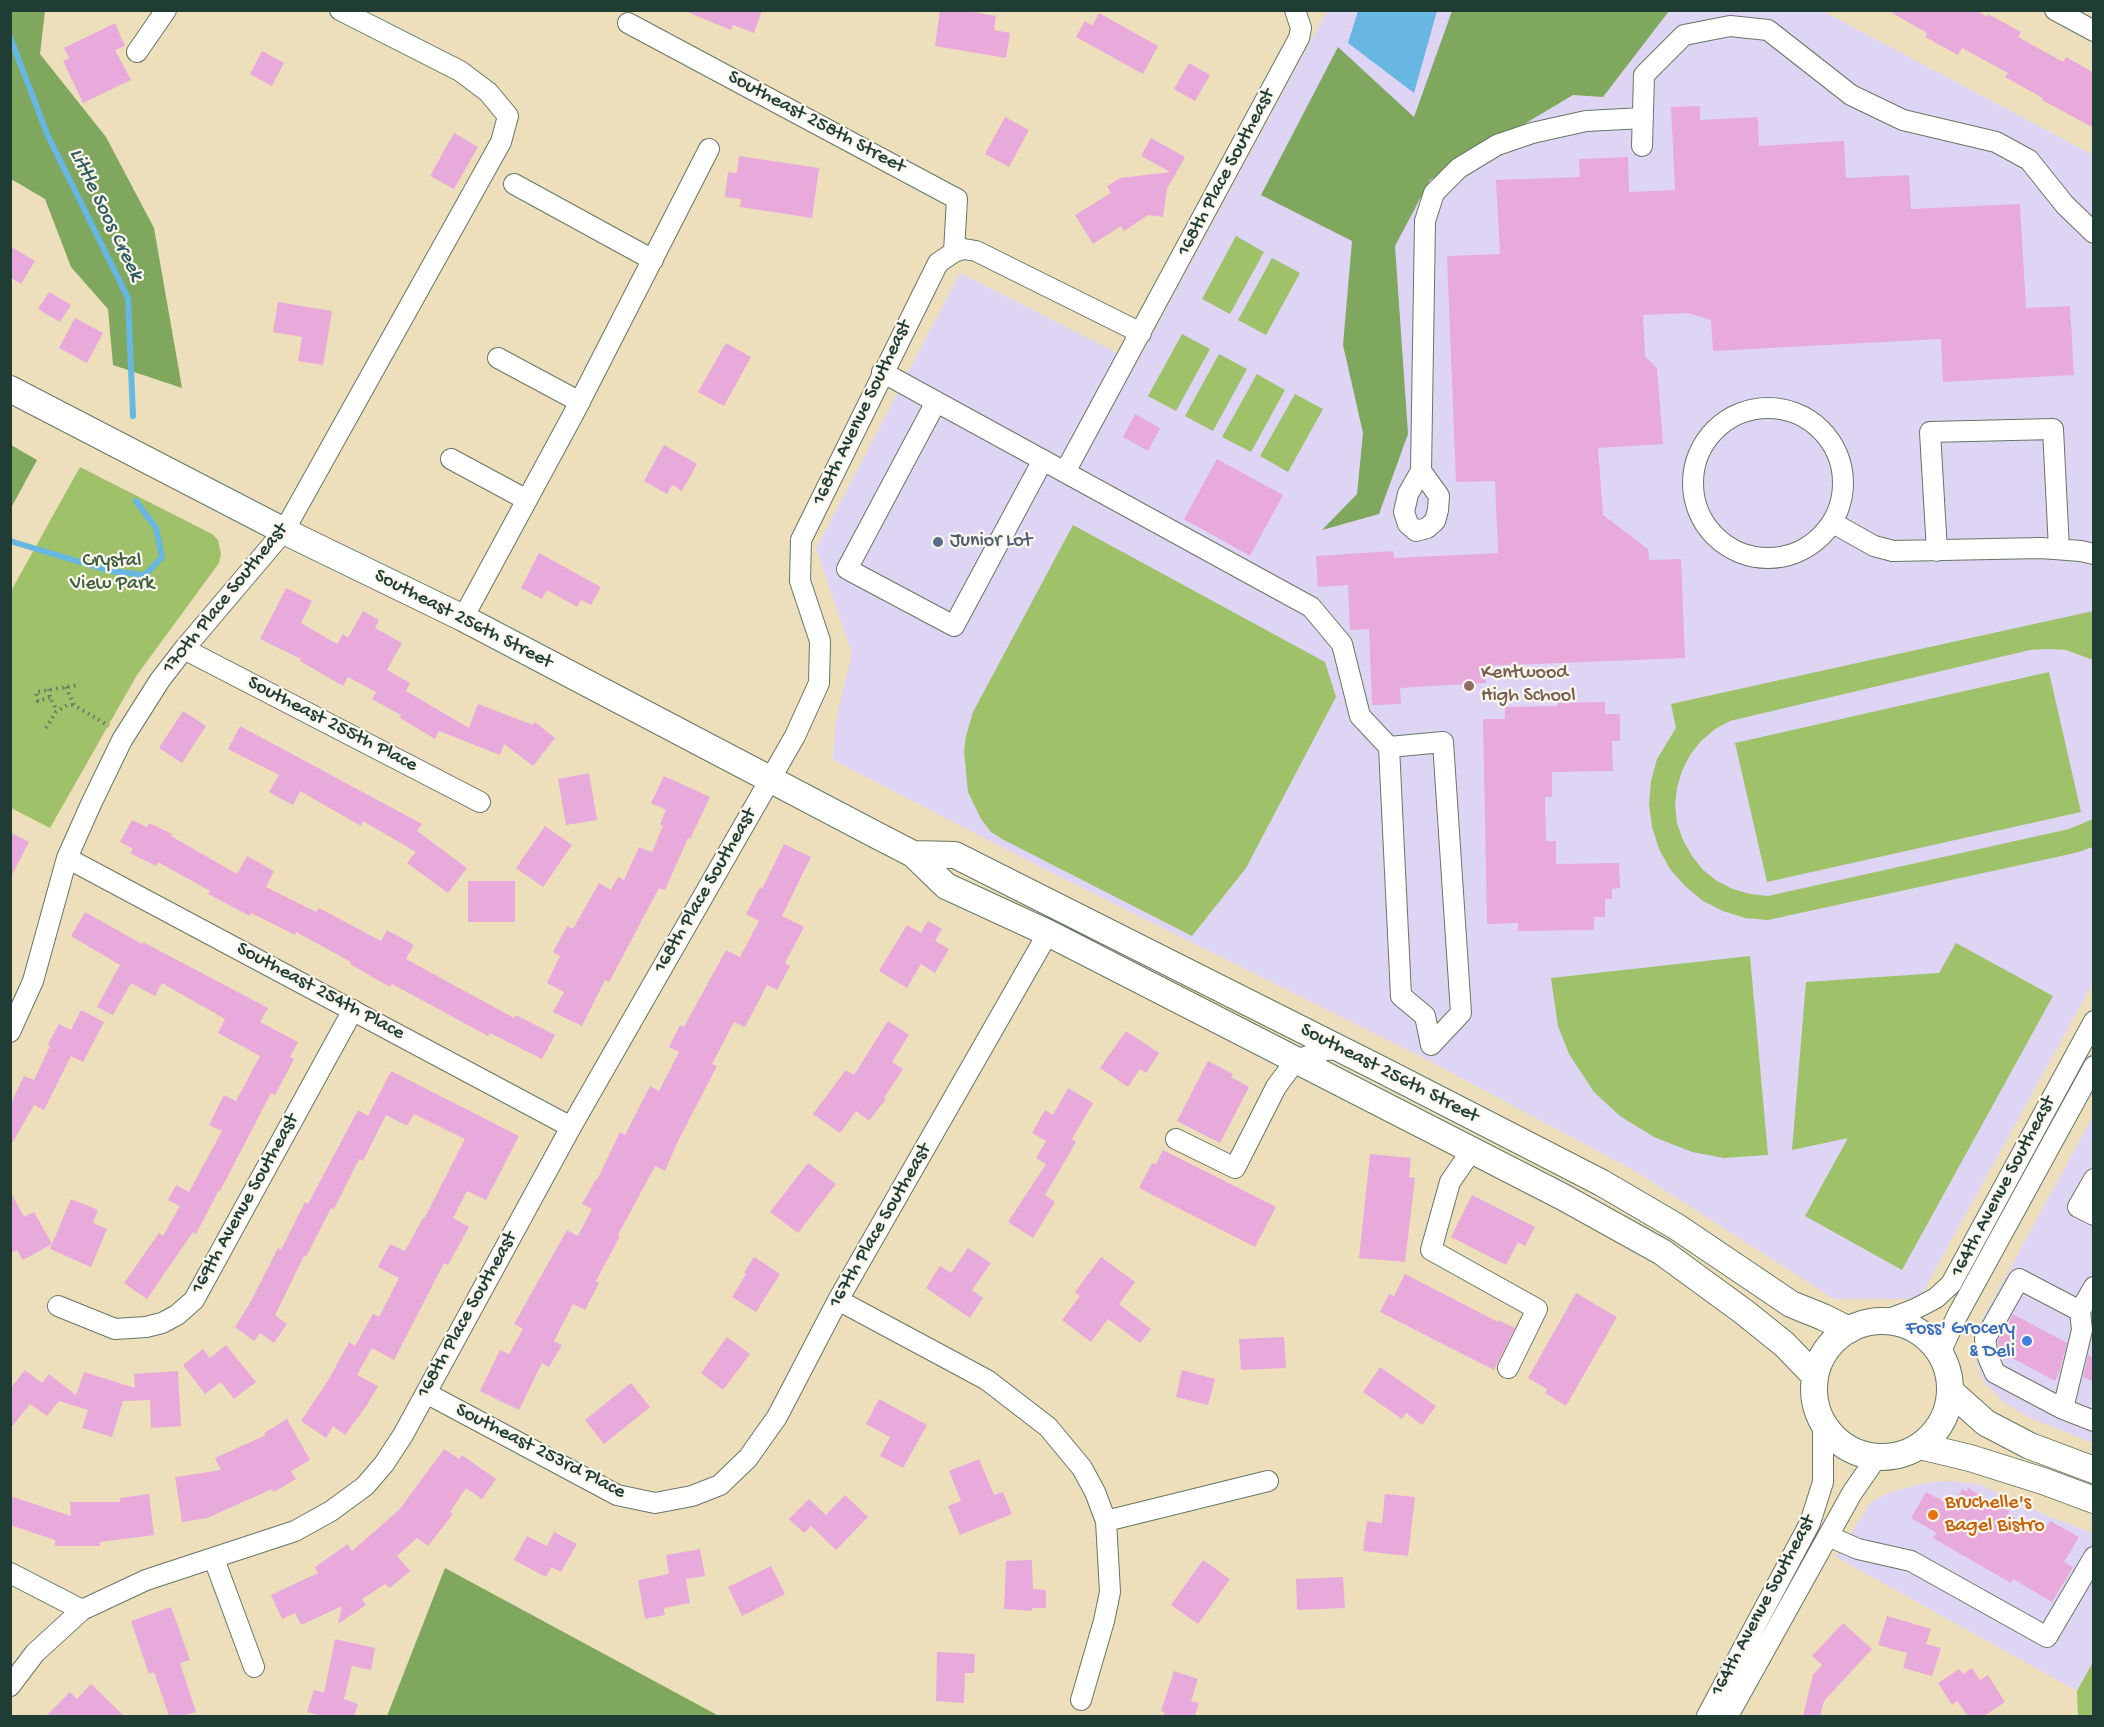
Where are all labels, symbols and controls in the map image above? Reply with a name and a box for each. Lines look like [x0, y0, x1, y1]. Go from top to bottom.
street label: Southeast 258th Street [723, 66, 909, 180]
street label: 168th Place Southeast [1173, 85, 1281, 261]
water label: Little Soos Creek [62, 145, 148, 285]
street label: 168th Avenue Southeast [808, 317, 918, 509]
street label: 170th Place Southeast [158, 519, 294, 679]
place label: Junior Lot [950, 530, 1032, 554]
marker: Junior Lot [931, 535, 945, 549]
park label: Crystal View Park [70, 550, 154, 597]
street label: Southeast 256th Street [370, 565, 556, 675]
place label: Kentwood High School [1481, 662, 1576, 709]
street label: Southeast 255th Place [243, 672, 421, 778]
marker: Kentwood High School [1462, 679, 1476, 693]
street label: 168th Place Southeast [649, 804, 763, 978]
street label: Southeast 254th Place [232, 938, 408, 1046]
street label: Southeast 256th Street [1296, 1019, 1482, 1129]
street label: 164th Avenue Southeast [1946, 1093, 2062, 1281]
street label: 169th Avenue Southeast [187, 1110, 305, 1298]
street label: 167th Place Southeast [824, 1140, 938, 1312]
street label: 168th Place Southeast [412, 1228, 524, 1402]
place label: Foss' Grocery & Deli [1906, 1318, 2015, 1365]
marker: Foss' Grocery & Deli [2020, 1334, 2034, 1348]
street label: Southeast 253rd Place [451, 1399, 629, 1505]
place label: Bruchelle's Bagel Bistro [1945, 1492, 2045, 1539]
marker: Bruchelle's Bagel Bistro [1926, 1508, 1940, 1522]
street label: 164th Avenue Southeast [1706, 1512, 1822, 1700]

